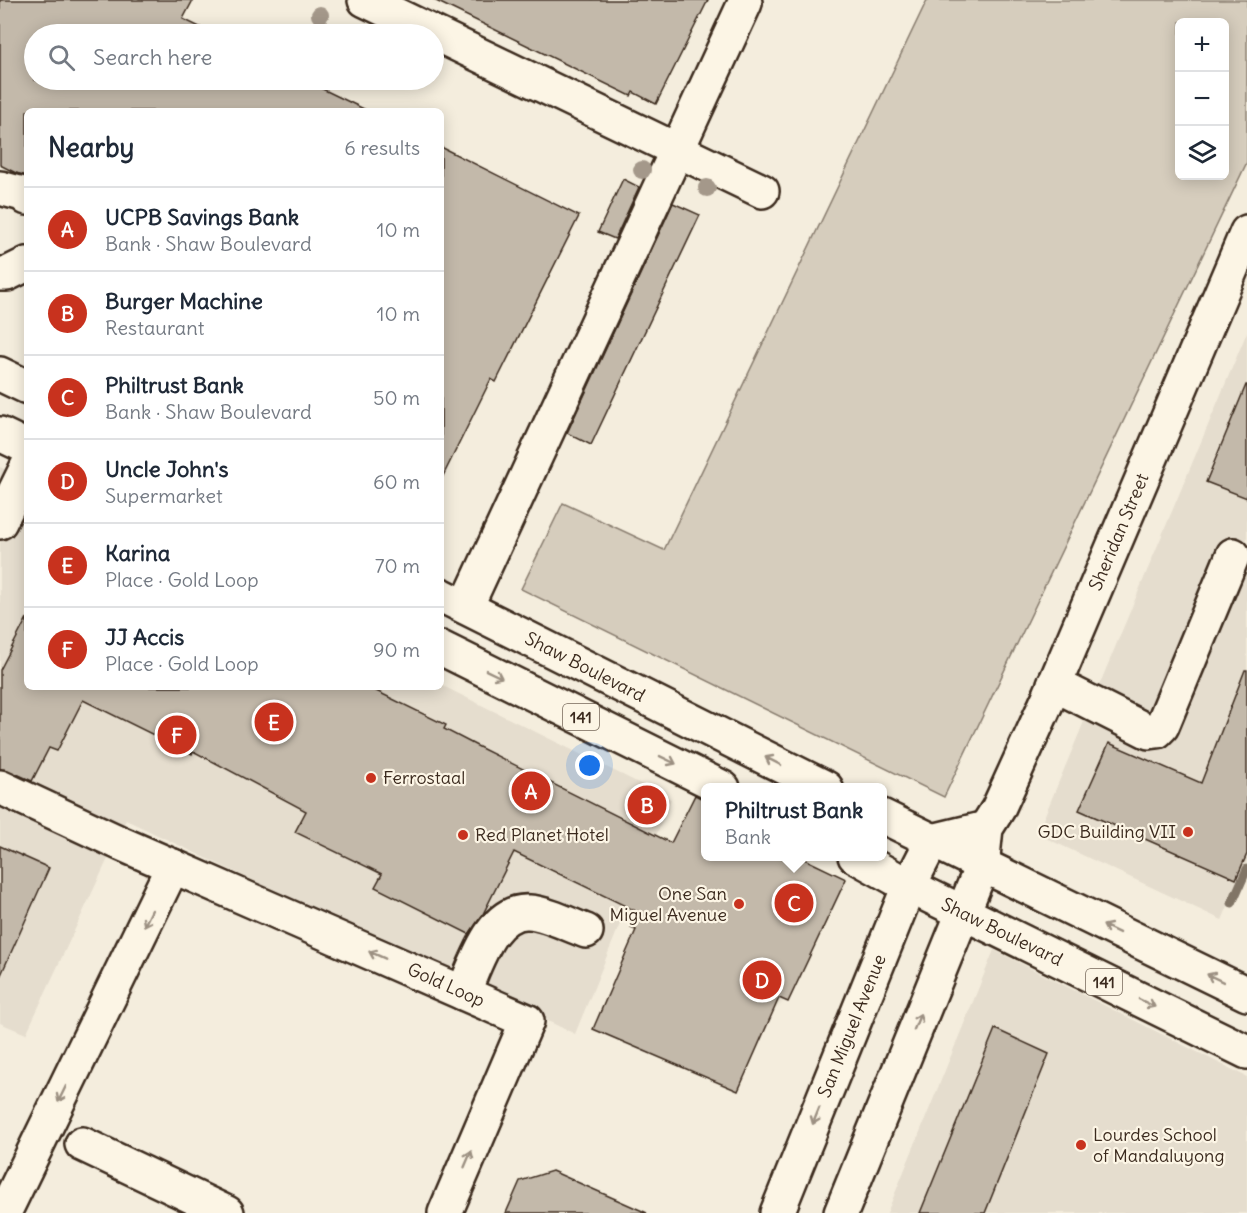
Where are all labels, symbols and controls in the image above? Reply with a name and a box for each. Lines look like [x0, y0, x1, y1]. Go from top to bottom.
map controls [1175, 18, 1229, 180]
button: + [1175, 18, 1229, 72]
search box [24, 24, 444, 90]
icon: search [45, 41, 78, 74]
text: Search here [93, 43, 212, 71]
button: − [1175, 72, 1229, 126]
button: layers [1175, 126, 1229, 180]
text: Nearby [48, 131, 134, 164]
text: 6 results [344, 135, 420, 160]
text: UCPB Savings Bank [105, 203, 299, 231]
text: A [61, 217, 74, 242]
text: 10 m [377, 217, 420, 242]
text: Bank · Shaw Boulevard [105, 231, 312, 256]
text: Burger Machine [105, 287, 263, 315]
text: B [61, 301, 74, 326]
text: 10 m [377, 301, 420, 326]
text: Restaurant [105, 315, 204, 340]
text: Philtrust Bank [105, 371, 244, 399]
text: C [61, 385, 74, 410]
text: 50 m [373, 385, 420, 410]
text: Bank · Shaw Boulevard [105, 399, 312, 424]
text: Uncle John's [105, 455, 229, 483]
text: D [60, 469, 75, 494]
text: 60 m [373, 469, 420, 494]
street label: Sheridan Street [1084, 470, 1154, 594]
text: Supermarket [105, 483, 223, 508]
text: Karina [105, 539, 170, 567]
text: E [62, 553, 73, 578]
text: 70 m [375, 553, 420, 578]
text: Place · Gold Loop [105, 567, 259, 592]
text: JJ Accis [105, 623, 184, 651]
street label: Shaw Boulevard [521, 626, 650, 707]
text: F [62, 637, 73, 662]
text: 90 m [373, 637, 420, 662]
text: Place · Gold Loop [105, 651, 259, 676]
one-way arrow [484, 668, 502, 680]
pin: E [254, 700, 294, 744]
road number: 141 [563, 704, 599, 730]
pin: F [158, 712, 196, 758]
your location [575, 751, 604, 780]
one-way arrow [659, 755, 677, 767]
one-way arrow [765, 755, 783, 767]
place label: Ferrostaal [383, 766, 465, 789]
pin: A [512, 768, 550, 814]
marker: Ferrostaal [364, 771, 378, 785]
pin: B [628, 782, 666, 828]
popup [701, 783, 887, 861]
text: Philtrust Bank [725, 796, 863, 824]
place label: GDC Building VII [1037, 820, 1176, 843]
place label: Red Planet Hotel [475, 823, 609, 846]
text: Bank [725, 824, 771, 849]
marker: GDC Building VII [1181, 825, 1195, 839]
marker: Red Planet Hotel [456, 828, 470, 842]
pin: C [774, 880, 814, 926]
place label: One San Miguel Avenue [610, 882, 727, 926]
street label: Shaw Boulevard [938, 892, 1067, 971]
marker: One San Miguel Avenue [732, 897, 746, 911]
one-way arrow [141, 909, 153, 927]
one-way arrow [1103, 922, 1121, 934]
one-way arrow [368, 949, 387, 960]
street label: San Miguel Avenue [812, 951, 891, 1101]
street label: Gold Loop [404, 957, 488, 1012]
pin: D [742, 958, 782, 1002]
road number: 141 [1086, 969, 1122, 995]
one-way arrow [1206, 972, 1224, 984]
one-way arrow [1137, 997, 1155, 1009]
one-way arrow [912, 1013, 923, 1032]
one-way arrow [56, 1084, 68, 1102]
one-way arrow [810, 1106, 821, 1124]
place label: Lourdes School of Mandaluyong [1093, 1123, 1224, 1167]
marker: Lourdes School of Mandaluyong [1074, 1138, 1088, 1152]
one-way arrow [463, 1150, 474, 1169]

